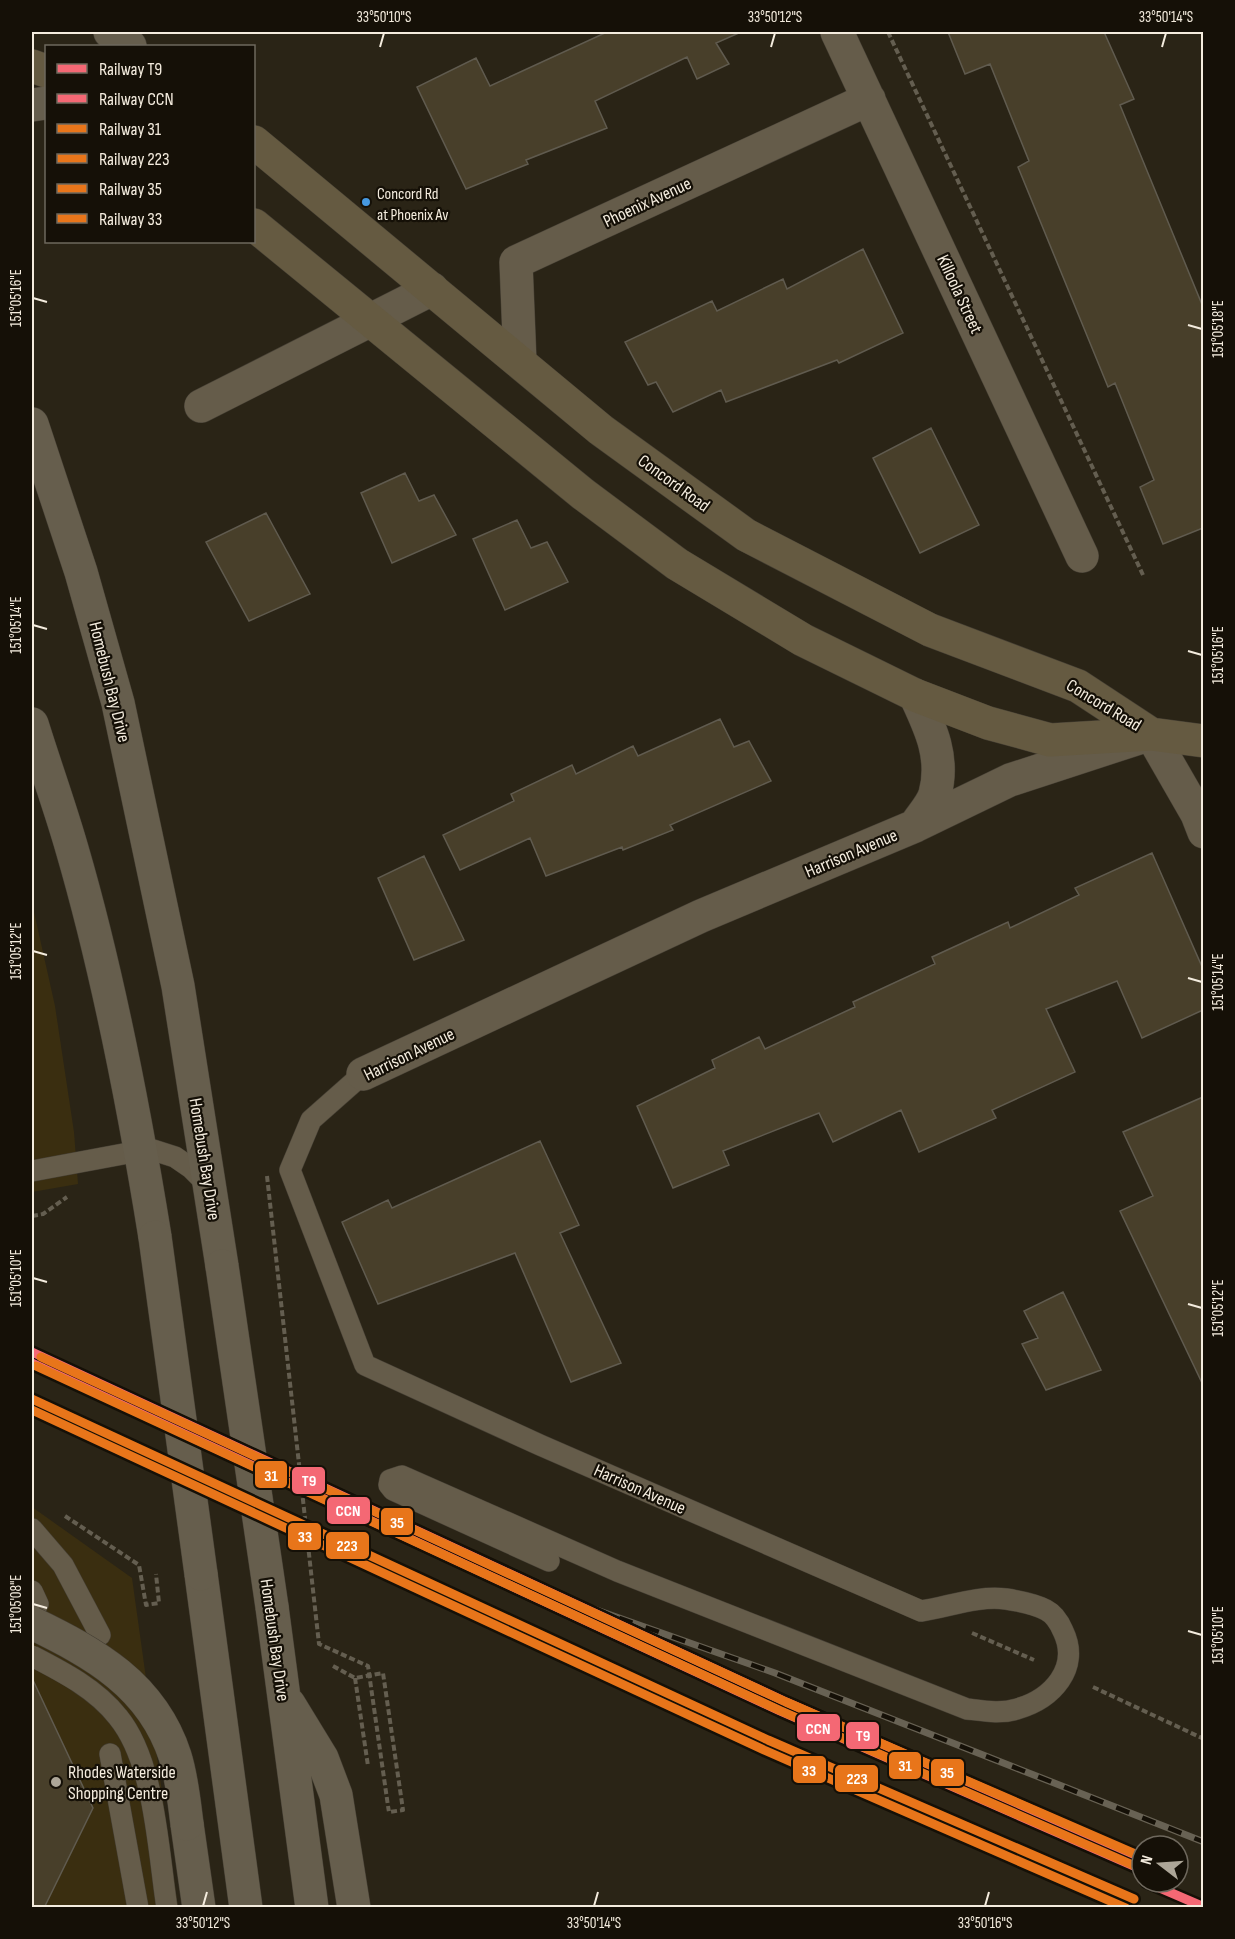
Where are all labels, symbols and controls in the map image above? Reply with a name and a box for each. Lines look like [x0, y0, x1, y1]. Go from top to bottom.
text: 33°50'10"S [357, 8, 411, 27]
text: 33°50'12"S [748, 8, 802, 27]
text: 33°50'14"S [1139, 8, 1193, 27]
legend [45, 45, 255, 243]
text: Railway T9 [99, 59, 162, 80]
text: Railway CCN [99, 89, 174, 110]
text: Railway 31 [99, 119, 162, 140]
text: Railway 223 [99, 149, 170, 170]
street label: Phoenix Avenue [600, 173, 695, 232]
text: Railway 35 [99, 179, 162, 200]
place label: Concord Rd at Phoenix Av [377, 185, 448, 225]
marker: Concord Rd at Phoenix Av [360, 196, 372, 208]
text: Railway 33 [99, 209, 162, 230]
street label: Killoola Street [932, 252, 987, 337]
text: 151°05'16"E [7, 269, 26, 327]
text: 151°05'18"E [1209, 300, 1228, 358]
street label: Concord Road [634, 450, 714, 516]
text: 151°05'14"E [7, 596, 26, 654]
street label: Homebush Bay Drive [84, 620, 135, 745]
text: 151°05'16"E [1209, 626, 1228, 684]
street label: Concord Road [1063, 675, 1145, 736]
street label: Harrison Avenue [802, 825, 901, 882]
text: 151°05'12"E [7, 922, 26, 980]
text: 151°05'14"E [1209, 953, 1228, 1011]
street label: Harrison Avenue [360, 1023, 458, 1085]
street label: Homebush Bay Drive [184, 1096, 225, 1222]
text: 151°05'10"E [7, 1249, 26, 1307]
text: 151°05'12"E [1209, 1279, 1228, 1337]
line badge: 31 [254, 1460, 288, 1489]
street label: Harrison Avenue [591, 1460, 689, 1519]
line badge: T9 [291, 1466, 326, 1495]
text: 31 [264, 1467, 278, 1486]
text: T9 [302, 1472, 316, 1491]
line badge: CCN [326, 1496, 371, 1525]
text: CCN [336, 1502, 360, 1521]
line badge: 35 [380, 1507, 414, 1536]
text: 35 [390, 1514, 404, 1533]
line badge: 33 [287, 1522, 322, 1551]
text: 33 [298, 1528, 312, 1547]
line badge: 223 [325, 1531, 370, 1560]
text: 223 [336, 1537, 358, 1556]
text: 151°05'08"E [7, 1574, 26, 1634]
street label: Homebush Bay Drive [256, 1577, 293, 1703]
text: 151°05'10"E [1209, 1606, 1228, 1664]
line badge: CCN [796, 1713, 841, 1742]
text: CCN [806, 1720, 830, 1739]
line badge: T9 [845, 1721, 880, 1750]
text: T9 [856, 1727, 870, 1746]
line badge: 31 [888, 1751, 922, 1780]
line badge: 33 [792, 1755, 827, 1784]
text: 31 [898, 1757, 912, 1776]
line badge: 35 [930, 1758, 965, 1787]
place label: Rhodes Waterside Shopping Centre [68, 1762, 176, 1804]
text: 33 [802, 1762, 816, 1781]
line badge: 223 [834, 1764, 879, 1793]
text: 35 [940, 1764, 954, 1783]
text: 223 [846, 1770, 868, 1789]
marker: Rhodes Waterside Shopping Centre [49, 1775, 63, 1789]
north arrow [1130, 1834, 1190, 1894]
text: N [1137, 1853, 1157, 1867]
text: 33°50'12"S [176, 1914, 230, 1933]
text: 33°50'14"S [567, 1914, 621, 1933]
text: 33°50'16"S [958, 1914, 1012, 1933]

